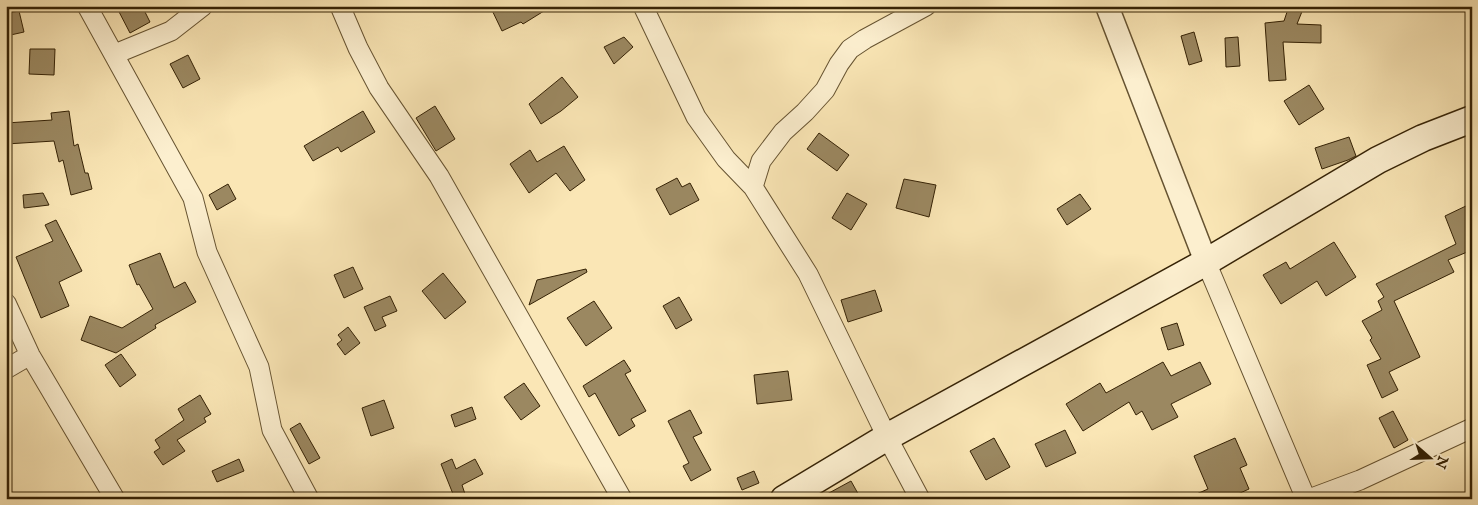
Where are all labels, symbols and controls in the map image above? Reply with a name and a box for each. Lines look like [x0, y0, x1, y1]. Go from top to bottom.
north arrow [1406, 432, 1456, 482]
text: N [1431, 452, 1452, 471]

